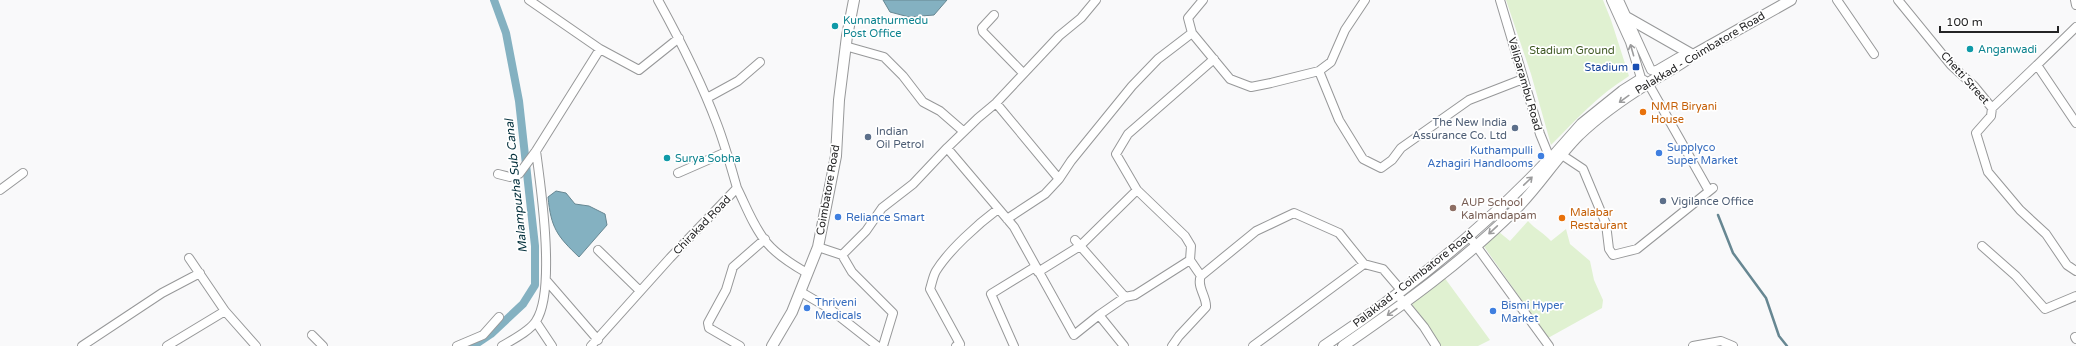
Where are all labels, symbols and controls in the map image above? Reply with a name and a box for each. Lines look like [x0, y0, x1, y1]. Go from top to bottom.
scale bar [1940, 8, 2058, 34]
street label: Palakkad - Coimbatore Road [1633, 9, 1767, 97]
place label: Kunnathurmedu Post Office [843, 14, 928, 40]
text: 100 m [1946, 15, 1983, 29]
marker: Kunnathurmedu Post Office [830, 21, 840, 31]
street label: Valiparambu Road [1505, 36, 1545, 132]
place label: Anganwadi [1978, 43, 2037, 56]
park label: Stadium Ground [1529, 44, 1615, 57]
one-way arrow [1628, 44, 1635, 57]
marker: Anganwadi [1965, 44, 1975, 54]
street label: Chetti Street [1938, 49, 1992, 107]
place label: Stadium [1585, 61, 1628, 74]
marker: Stadium [1631, 62, 1641, 72]
one-way arrow [1618, 95, 1629, 104]
place label: NMR Biryani House [1651, 100, 1717, 126]
marker: NMR Biryani House [1638, 107, 1648, 117]
water label: Malampuzha Sub Canal [502, 116, 530, 254]
place label: The New India Assurance Co. Ltd [1412, 116, 1507, 142]
marker: The New India Assurance Co. Ltd [1510, 123, 1520, 133]
place label: Indian Oil Petrol [876, 125, 924, 151]
marker: Indian Oil Petrol [863, 132, 873, 142]
place label: Supplyco Super Market [1667, 141, 1738, 167]
street label: Coimbatore Road [814, 144, 842, 236]
place label: Kuthampulli Azhagiri Handlooms [1427, 144, 1533, 170]
marker: Supplyco Super Market [1654, 148, 1664, 158]
marker: Kuthampulli Azhagiri Handlooms [1536, 151, 1546, 161]
place label: Surya Sobha [675, 152, 741, 165]
marker: Surya Sobha [662, 153, 672, 163]
one-way arrow [1523, 176, 1533, 185]
street label: Chirakad Road [671, 193, 733, 257]
place label: Vigilance Office [1671, 195, 1754, 208]
place label: AUP School Kalmandapam [1461, 196, 1537, 222]
marker: Vigilance Office [1658, 196, 1668, 206]
marker: AUP School Kalmandapam [1448, 203, 1458, 213]
place label: Malabar Restaurant [1570, 206, 1628, 232]
place label: Reliance Smart [846, 211, 925, 224]
marker: Reliance Smart [833, 212, 843, 222]
marker: Malabar Restaurant [1557, 213, 1567, 223]
one-way arrow [1487, 226, 1498, 235]
street label: Palakkad - Coimbatore Road [1350, 228, 1476, 330]
place label: Thriveni Medicals [815, 296, 861, 322]
place label: Bismi Hyper Market [1501, 299, 1565, 325]
marker: Thriveni Medicals [802, 303, 812, 313]
marker: Bismi Hyper Market [1488, 306, 1498, 316]
one-way arrow [1386, 309, 1398, 317]

